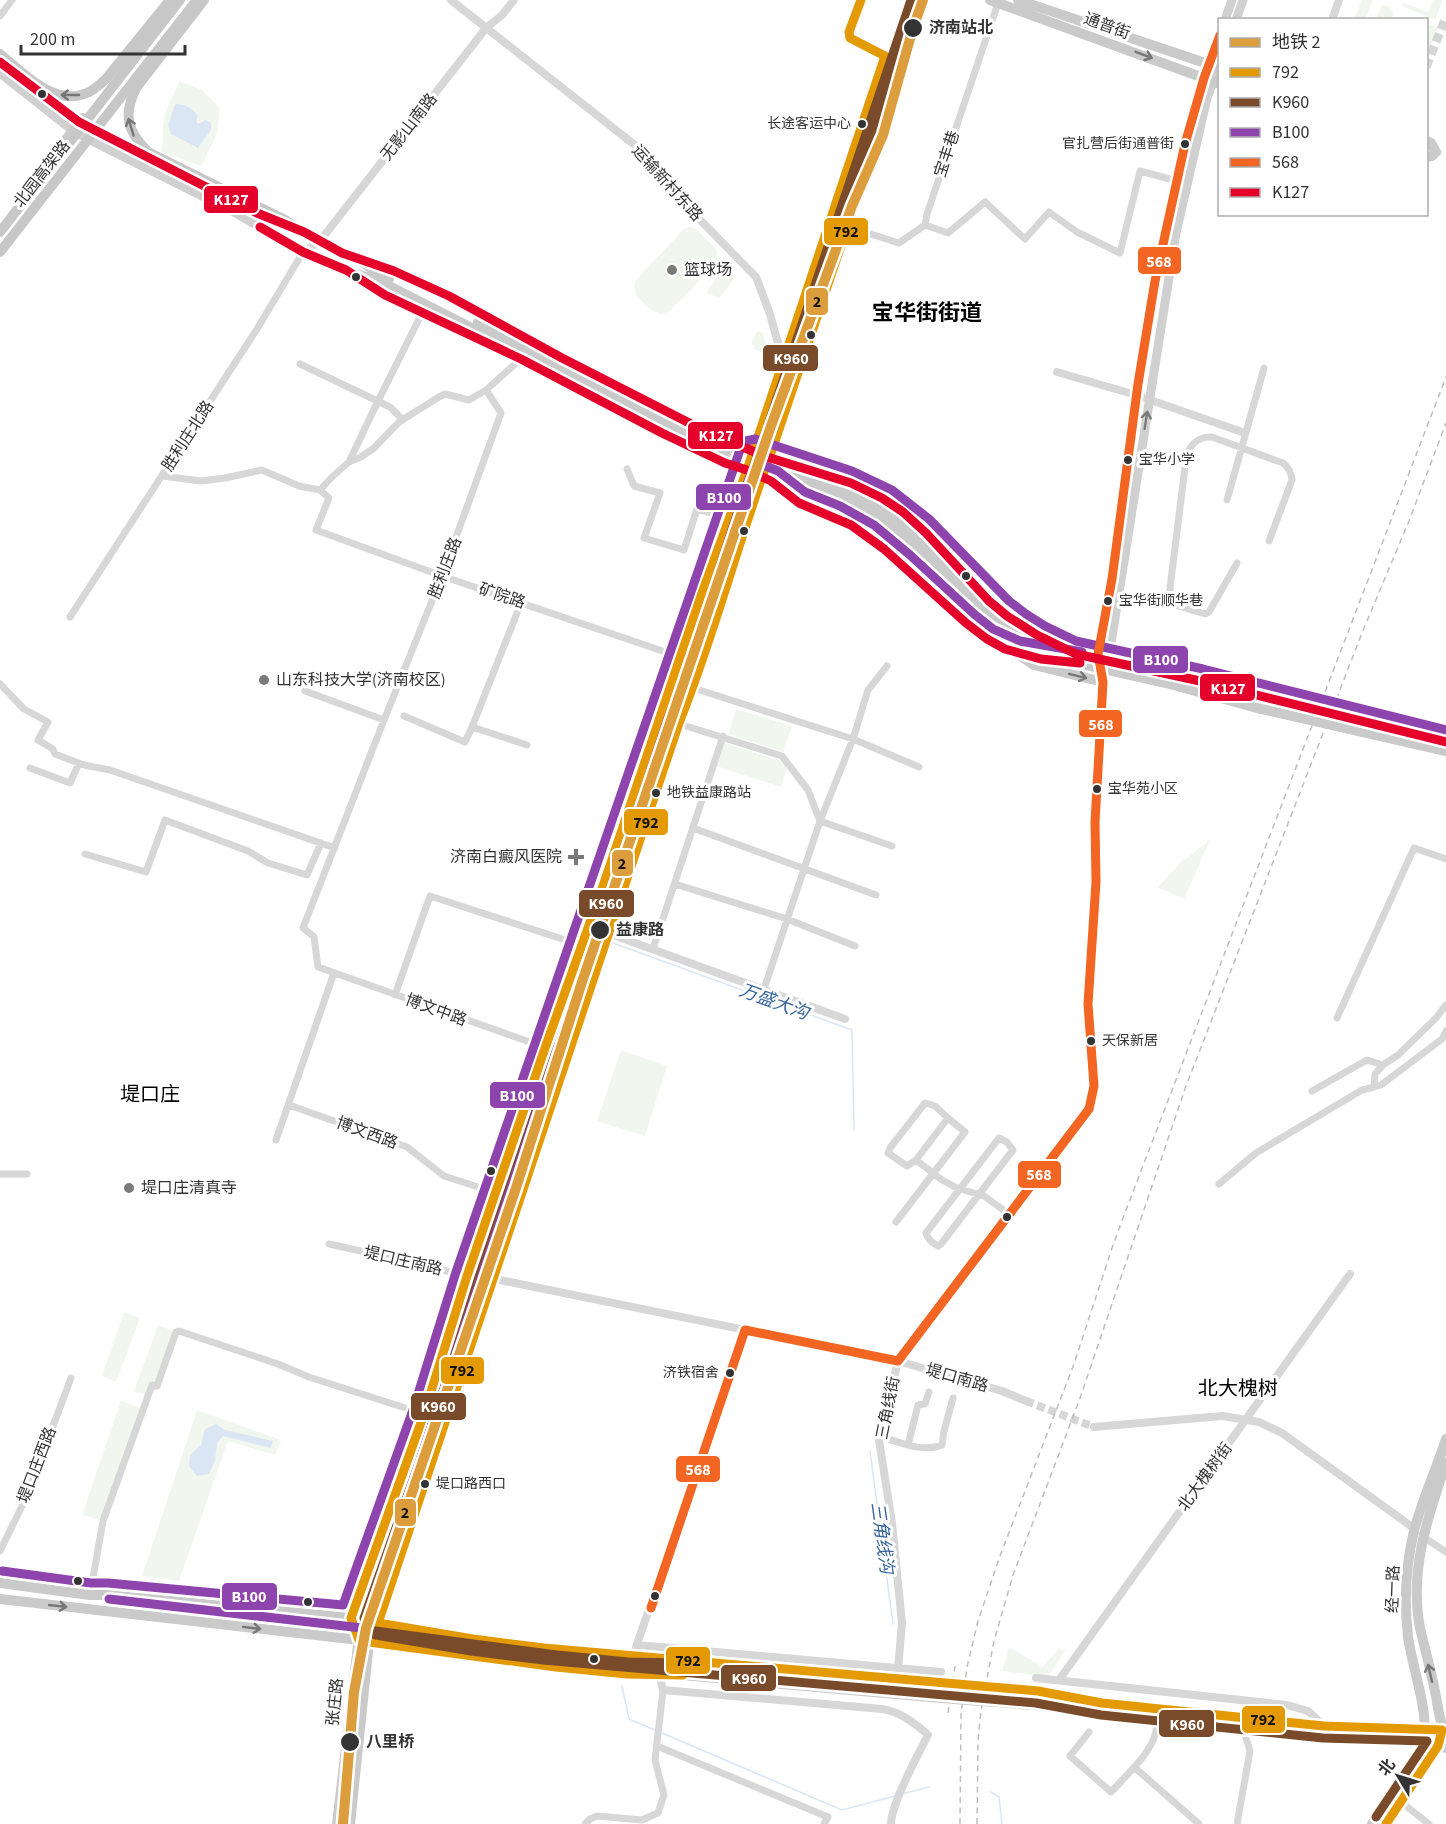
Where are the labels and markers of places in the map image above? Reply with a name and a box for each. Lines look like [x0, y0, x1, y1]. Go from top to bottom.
marker: 济南站北 [902, 17, 924, 39]
place label: 济南站北 [929, 17, 993, 39]
unlabelled marker [36, 88, 48, 100]
place label: 长途客运中心 [767, 114, 851, 134]
marker: 长途客运中心 [856, 118, 868, 130]
place label: 官扎营后街通普街 [1062, 134, 1174, 154]
marker: 官扎营后街通普街 [1179, 138, 1191, 150]
place label: 篮球场 [684, 259, 732, 281]
marker: 篮球场 [665, 263, 679, 277]
unlabelled marker [350, 271, 362, 283]
unlabelled marker [805, 329, 817, 341]
place label: 宝华小学 [1139, 450, 1195, 470]
marker: 宝华小学 [1122, 454, 1134, 466]
unlabelled marker [738, 525, 750, 537]
unlabelled marker [960, 570, 972, 582]
place label: 宝华街顺华巷 [1119, 591, 1203, 611]
marker: 宝华街顺华巷 [1102, 595, 1114, 607]
place label: 山东科技大学(济南校区) [276, 669, 446, 691]
marker: 山东科技大学(济南校区) [257, 673, 271, 687]
place label: 宝华苑小区 [1108, 779, 1178, 799]
place label: 地铁益康路站 [667, 783, 751, 803]
marker: 宝华苑小区 [1091, 783, 1103, 795]
marker: 地铁益康路站 [650, 787, 662, 799]
place label: 济南白癜风医院 [450, 846, 562, 868]
marker: 济南白癜风医院 [567, 848, 585, 866]
marker: 益康路 [589, 919, 611, 941]
place label: 益康路 [616, 919, 664, 941]
place label: 天保新居 [1102, 1031, 1158, 1051]
marker: 天保新居 [1085, 1035, 1097, 1047]
unlabelled marker [485, 1165, 497, 1177]
place label: 堤口庄清真寺 [141, 1177, 237, 1199]
marker: 堤口庄清真寺 [122, 1181, 136, 1195]
unlabelled marker [1001, 1211, 1013, 1223]
place label: 济铁宿舍 [663, 1363, 719, 1383]
marker: 济铁宿舍 [724, 1367, 736, 1379]
place label: 堤口路西口 [436, 1474, 506, 1494]
marker: 堤口路西口 [419, 1478, 431, 1490]
unlabelled marker [72, 1575, 84, 1587]
unlabelled marker [649, 1590, 661, 1602]
unlabelled marker [302, 1596, 314, 1608]
unlabelled marker [588, 1653, 600, 1665]
marker: 八里桥 [339, 1731, 361, 1753]
place label: 八里桥 [366, 1731, 415, 1753]

